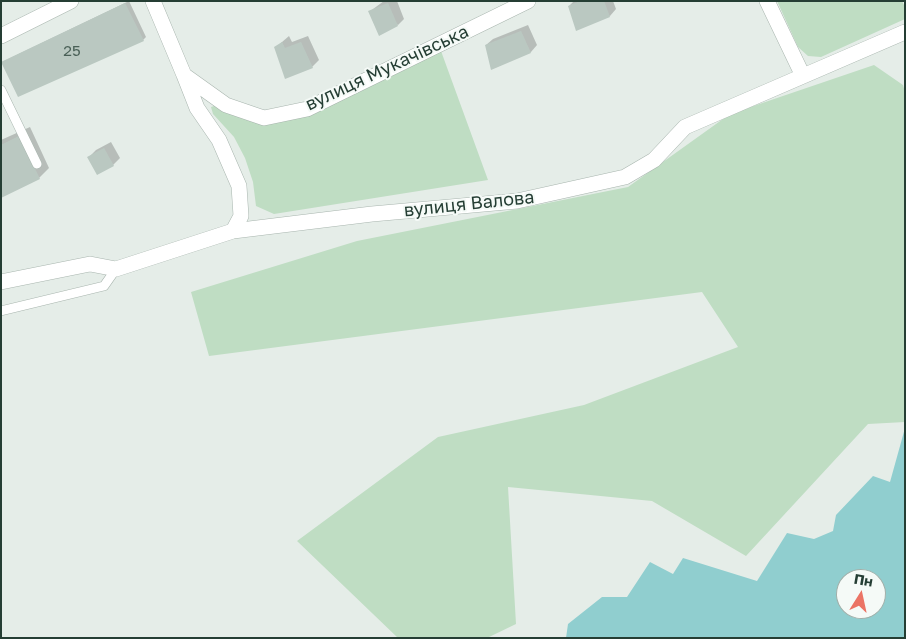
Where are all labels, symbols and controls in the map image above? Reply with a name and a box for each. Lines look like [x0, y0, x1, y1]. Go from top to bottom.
street label: вулиця Мукачівська [302, 21, 472, 115]
house number: 25 [63, 42, 81, 60]
street label: вулиця Валова [403, 186, 535, 222]
north arrow [836, 569, 886, 619]
text: Пн [853, 570, 874, 590]

